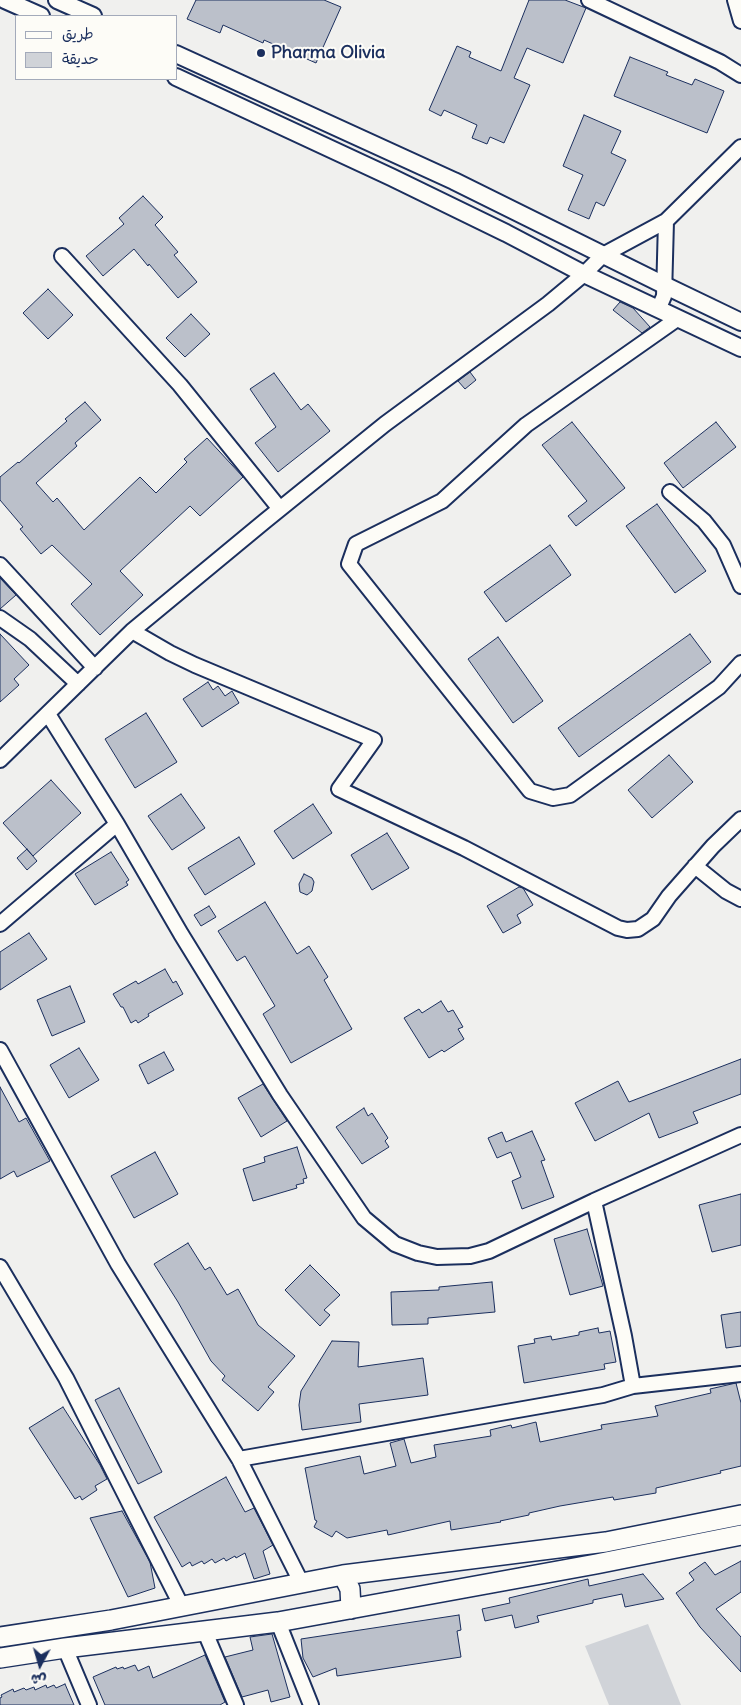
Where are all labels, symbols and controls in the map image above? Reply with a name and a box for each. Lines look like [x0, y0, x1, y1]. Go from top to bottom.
legend [15, 15, 178, 80]
text: طريق [62, 24, 94, 43]
place label: Pharma Olivia [271, 42, 385, 64]
marker: Pharma Olivia [255, 47, 267, 59]
text: حديقة [62, 49, 99, 68]
north arrow [15, 1640, 65, 1690]
text: ش [30, 1670, 47, 1690]

